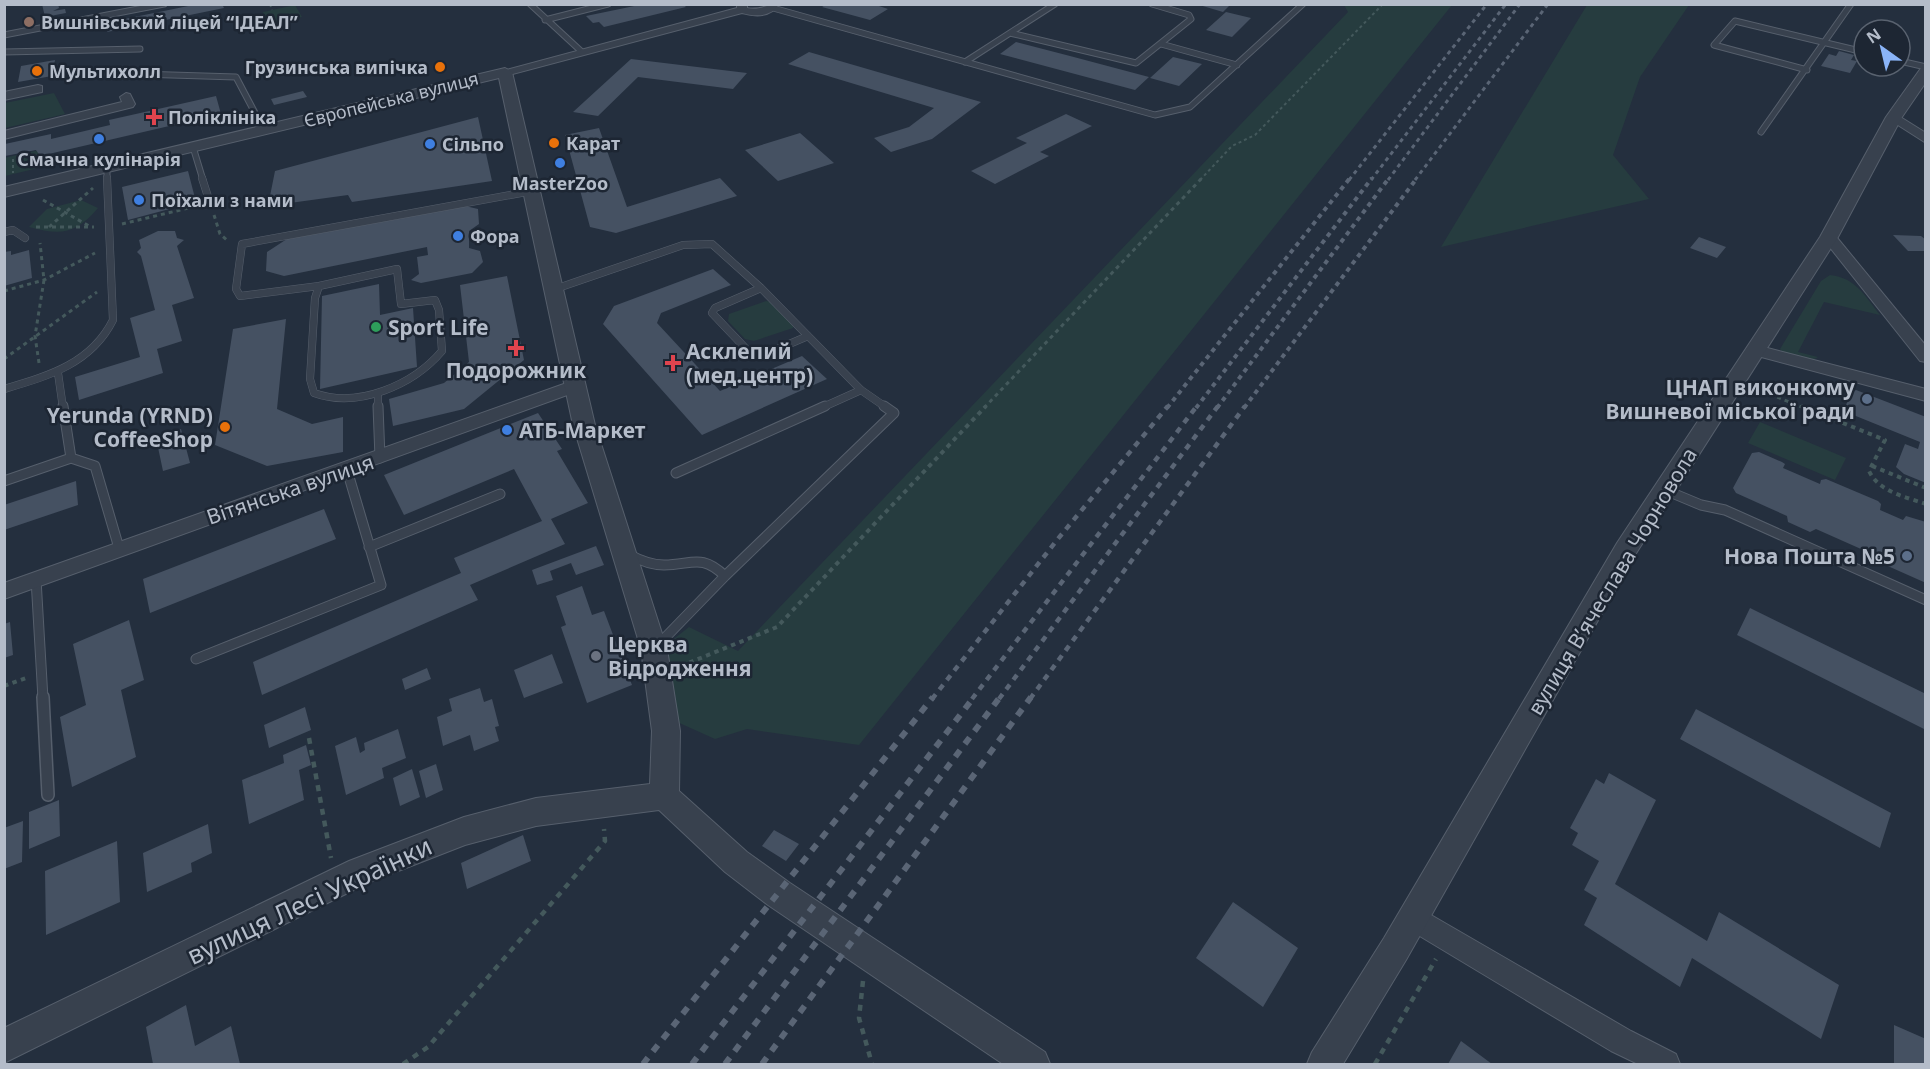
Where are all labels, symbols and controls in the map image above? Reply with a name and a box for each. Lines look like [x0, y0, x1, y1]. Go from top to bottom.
place label: Вишнівський ліцей “ІДЕАЛ” [41, 10, 298, 34]
marker: Вишнівський ліцей “ІДЕАЛ” [22, 15, 36, 29]
north arrow [1852, 18, 1912, 78]
text: N [1862, 23, 1885, 48]
place label: Грузинська випічка [245, 55, 428, 79]
place label: Мультихолл [49, 59, 161, 83]
marker: Грузинська випічка [433, 60, 447, 74]
marker: Мультихолл [30, 64, 44, 78]
street label: Європейська вулиця [301, 66, 481, 132]
place label: Поліклініка [168, 105, 276, 129]
marker: Поліклініка [145, 108, 163, 126]
place label: Карат [566, 131, 620, 155]
marker: Смачна кулінарія [92, 132, 106, 146]
place label: Сільпо [442, 132, 504, 156]
marker: Карат [547, 136, 561, 150]
marker: Сільпо [423, 137, 437, 151]
place label: Смачна кулінарія [17, 147, 181, 171]
marker: MasterZoo [553, 156, 567, 170]
place label: MasterZoo [512, 171, 608, 195]
place label: Поїхали з нами [151, 188, 294, 212]
marker: Поїхали з нами [132, 193, 146, 207]
place label: Фора [470, 224, 520, 248]
marker: Фора [451, 229, 465, 243]
place label: Sport Life [388, 313, 489, 341]
marker: Sport Life [369, 320, 383, 334]
place label: Асклепий (мед.центр) [686, 337, 813, 389]
marker: Подорожник [509, 341, 523, 355]
marker: Асклепий (мед.центр) [664, 354, 682, 372]
place label: Подорожник [446, 356, 586, 384]
place label: ЦНАП виконкому Вишневої міської ради [1605, 373, 1855, 425]
marker: ЦНАП виконкому Вишневої міської ради [1860, 392, 1874, 406]
place label: Yerunda (YRND) CoffeeShop [47, 401, 213, 453]
place label: АТБ-Маркет [519, 416, 646, 444]
marker: Yerunda (YRND) CoffeeShop [218, 420, 232, 434]
marker: АТБ-Маркет [500, 423, 514, 437]
street label: вулиця Вʼячеслава Чорновола [1521, 442, 1703, 720]
street label: Вітянська вулиця [203, 447, 377, 531]
place label: Нова Пошта №5 [1724, 542, 1895, 570]
marker: Нова Пошта №5 [1900, 549, 1914, 563]
place label: Церква Відродження [608, 630, 752, 682]
marker: Церква Відродження [589, 649, 603, 663]
street label: вулиця Лесі Українки [181, 827, 437, 973]

